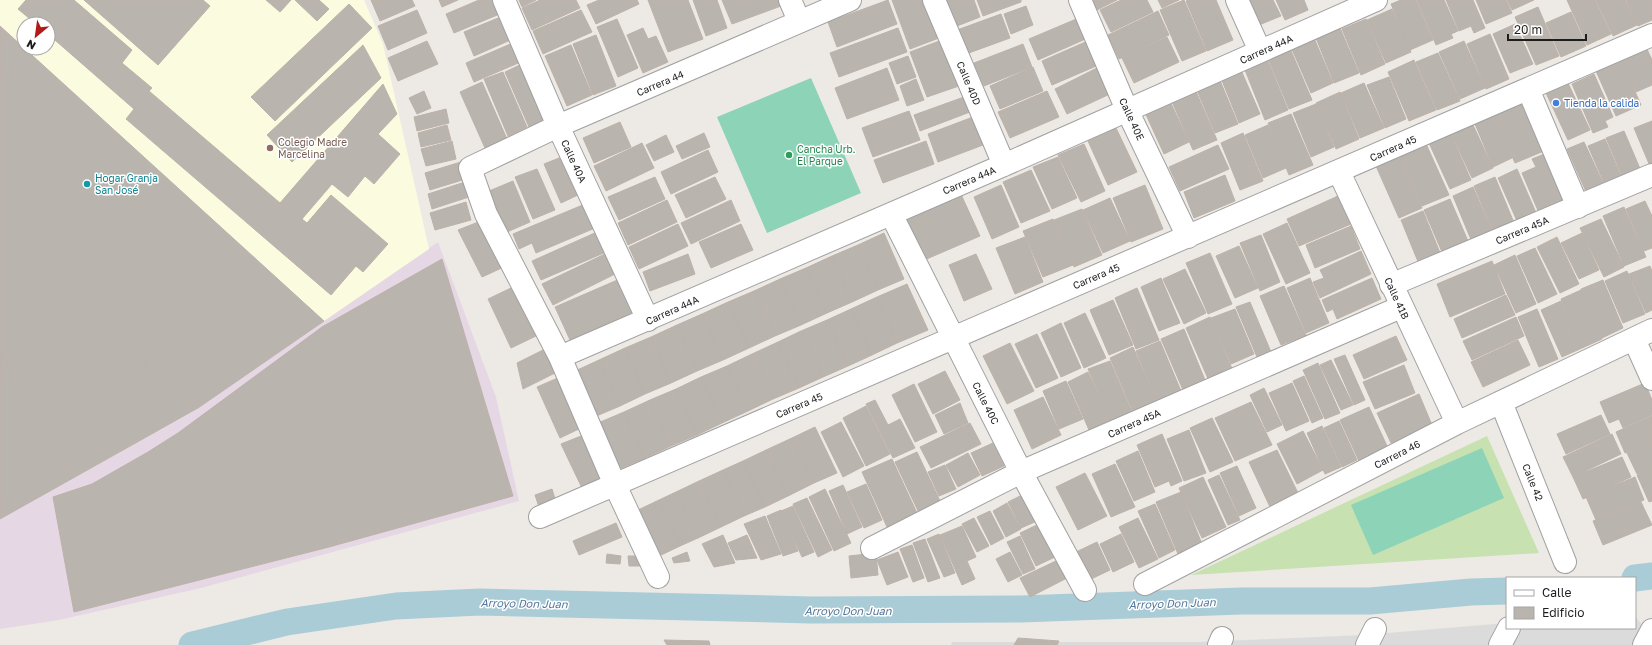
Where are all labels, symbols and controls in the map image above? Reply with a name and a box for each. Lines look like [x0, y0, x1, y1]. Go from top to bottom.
north arrow [16, 16, 56, 56]
scale bar [1508, 16, 1586, 42]
text: 20 m [1514, 22, 1542, 37]
street label: Carrera 44A [1238, 32, 1295, 66]
text: N [24, 37, 38, 53]
street label: Calle 40D [954, 59, 984, 107]
street label: Carrera 44 [635, 68, 685, 98]
street label: Calle 40E [1117, 96, 1147, 142]
place label: Tienda la calida [1564, 97, 1639, 109]
marker: Tienda la calida [1551, 98, 1561, 108]
street label: Carrera 45 [1368, 132, 1418, 164]
place label: Colegio Madre Marcelina [278, 136, 347, 160]
street label: Calle 40A [559, 138, 589, 185]
marker: Colegio Madre Marcelina [265, 143, 275, 153]
place label: Cancha Urb. El Parque [797, 143, 856, 167]
marker: Cancha Urb. El Parque [784, 150, 794, 160]
street label: Carrera 44A [941, 163, 998, 197]
place label: Hogar Granja San José [95, 172, 158, 196]
marker: Hogar Granja San José [82, 179, 92, 189]
street label: Carrera 45A [1494, 213, 1551, 247]
street label: Carrera 45 [1071, 261, 1121, 291]
street label: Calle 41B [1382, 275, 1412, 321]
street label: Carrera 44A [644, 293, 701, 327]
street label: Calle 40C [970, 380, 1002, 426]
street label: Carrera 45 [774, 390, 824, 420]
street label: Carrera 45A [1106, 406, 1163, 440]
street label: Carrera 46 [1372, 437, 1422, 471]
street label: Calle 42 [1520, 462, 1546, 502]
legend [1506, 577, 1636, 629]
text: Calle [1542, 585, 1572, 600]
water label: Arroyo Don Juan [1128, 595, 1217, 612]
water label: Arroyo Don Juan [480, 596, 569, 611]
water label: Arroyo Don Juan [804, 604, 893, 618]
text: Edificio [1542, 605, 1584, 620]

